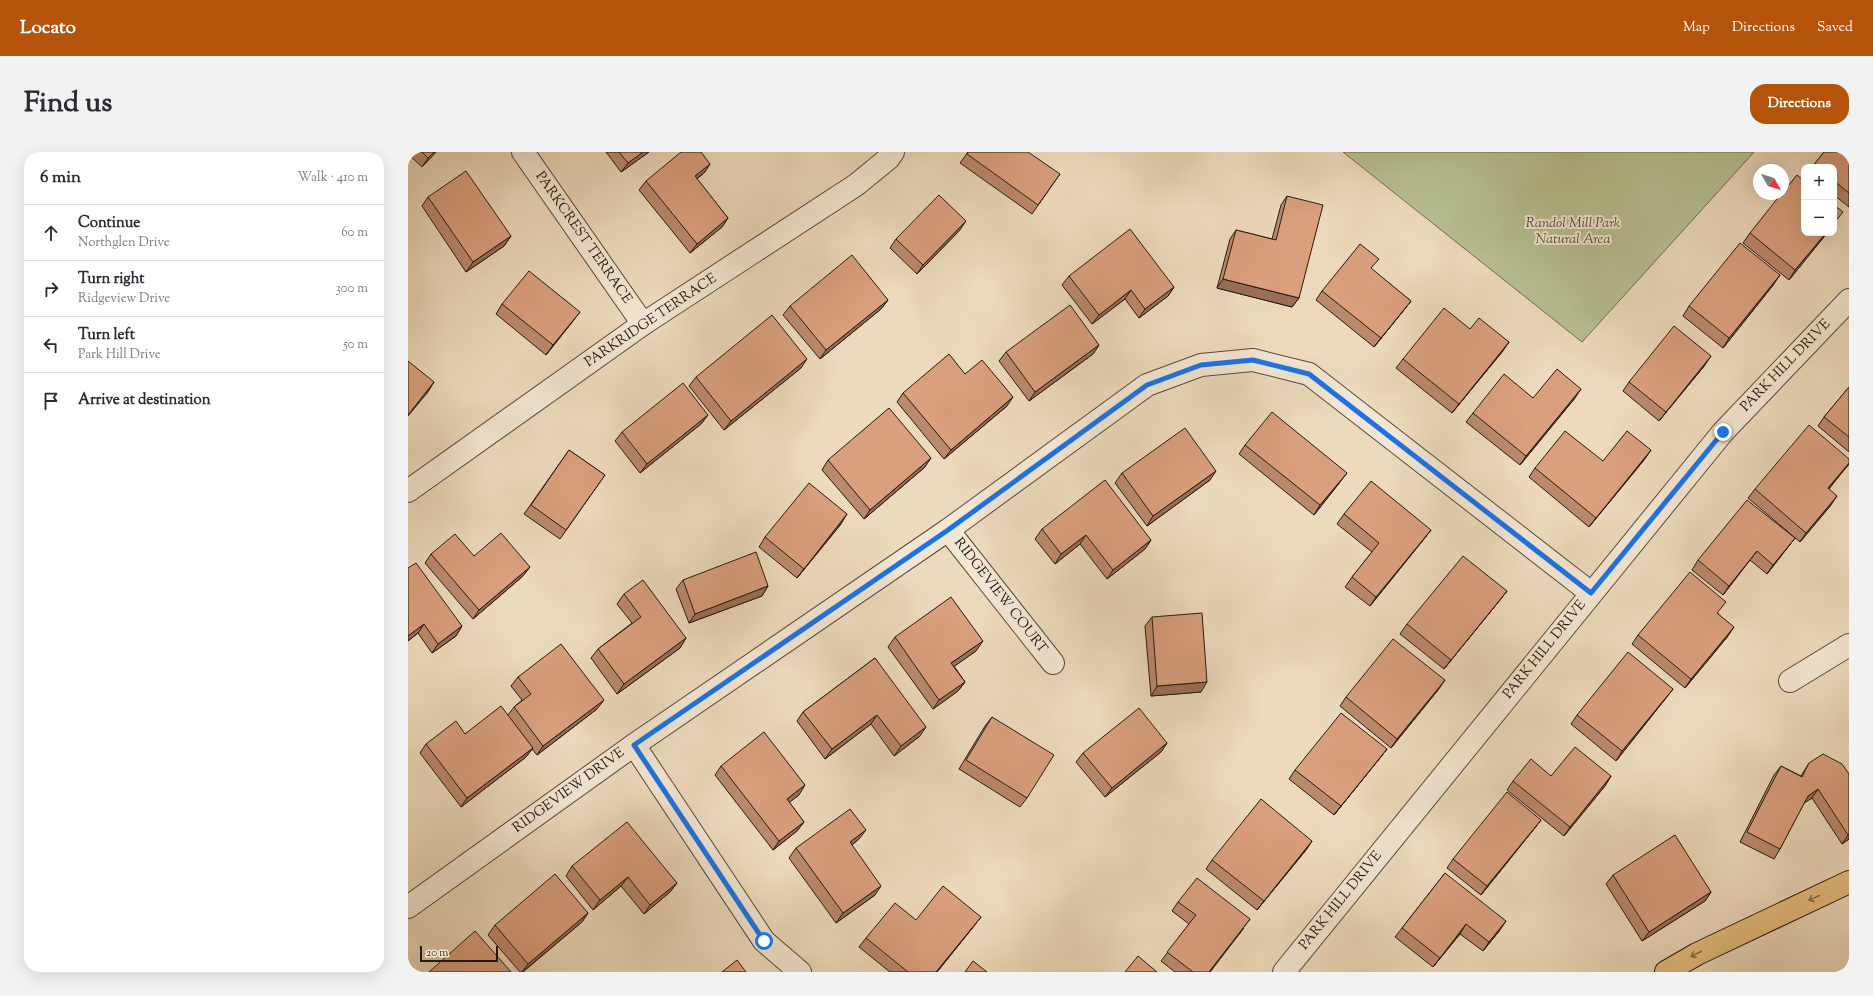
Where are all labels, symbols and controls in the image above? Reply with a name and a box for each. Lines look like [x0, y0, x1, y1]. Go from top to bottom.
text: Locato [20, 15, 76, 42]
text: Map [1683, 18, 1710, 38]
text: Directions [1732, 18, 1795, 38]
text: Saved [1817, 18, 1853, 38]
text: Find us [24, 84, 112, 124]
button: Directions [1750, 84, 1849, 124]
north arrow [1753, 164, 1789, 200]
map controls [1801, 164, 1837, 236]
button: + [1801, 164, 1837, 200]
text: 6 min [40, 166, 81, 190]
street label: PARKCREST TERRACE [530, 168, 637, 309]
text: Walk · 410 m [297, 169, 368, 187]
button: − [1801, 200, 1837, 236]
text: Continue [78, 213, 140, 234]
park label: Randol Mill Park Natural Area [1526, 214, 1621, 250]
icon: ahead [40, 222, 62, 244]
text: 60 m [341, 224, 368, 242]
text: Northglen Drive [78, 234, 170, 252]
text: Turn right [78, 269, 144, 290]
street label: PARKRIDGE TERRACE [581, 269, 722, 373]
icon: right [40, 278, 62, 300]
text: 300 m [336, 280, 368, 298]
text: Ridgeview Drive [78, 290, 170, 308]
street label: PARK HILL DRIVE [1736, 315, 1836, 417]
text: Turn left [78, 325, 135, 346]
icon: left [40, 334, 62, 356]
text: 50 m [343, 336, 368, 354]
text: Park Hill Drive [78, 346, 161, 364]
icon: arrive [40, 390, 62, 412]
text: Arrive at destination [78, 390, 211, 411]
route end [1714, 423, 1732, 441]
street label: RIDGEVIEW COURT [948, 534, 1052, 658]
street label: PARK HILL DRIVE [1499, 596, 1592, 704]
street label: RIDGEVIEW DRIVE [509, 743, 630, 838]
street label: PARK HILL DRIVE [1295, 847, 1388, 955]
one-way arrow [1808, 895, 1820, 902]
route start [755, 932, 773, 950]
scale bar [420, 944, 498, 963]
text: 20 m [426, 945, 448, 961]
one-way arrow [1691, 951, 1703, 959]

